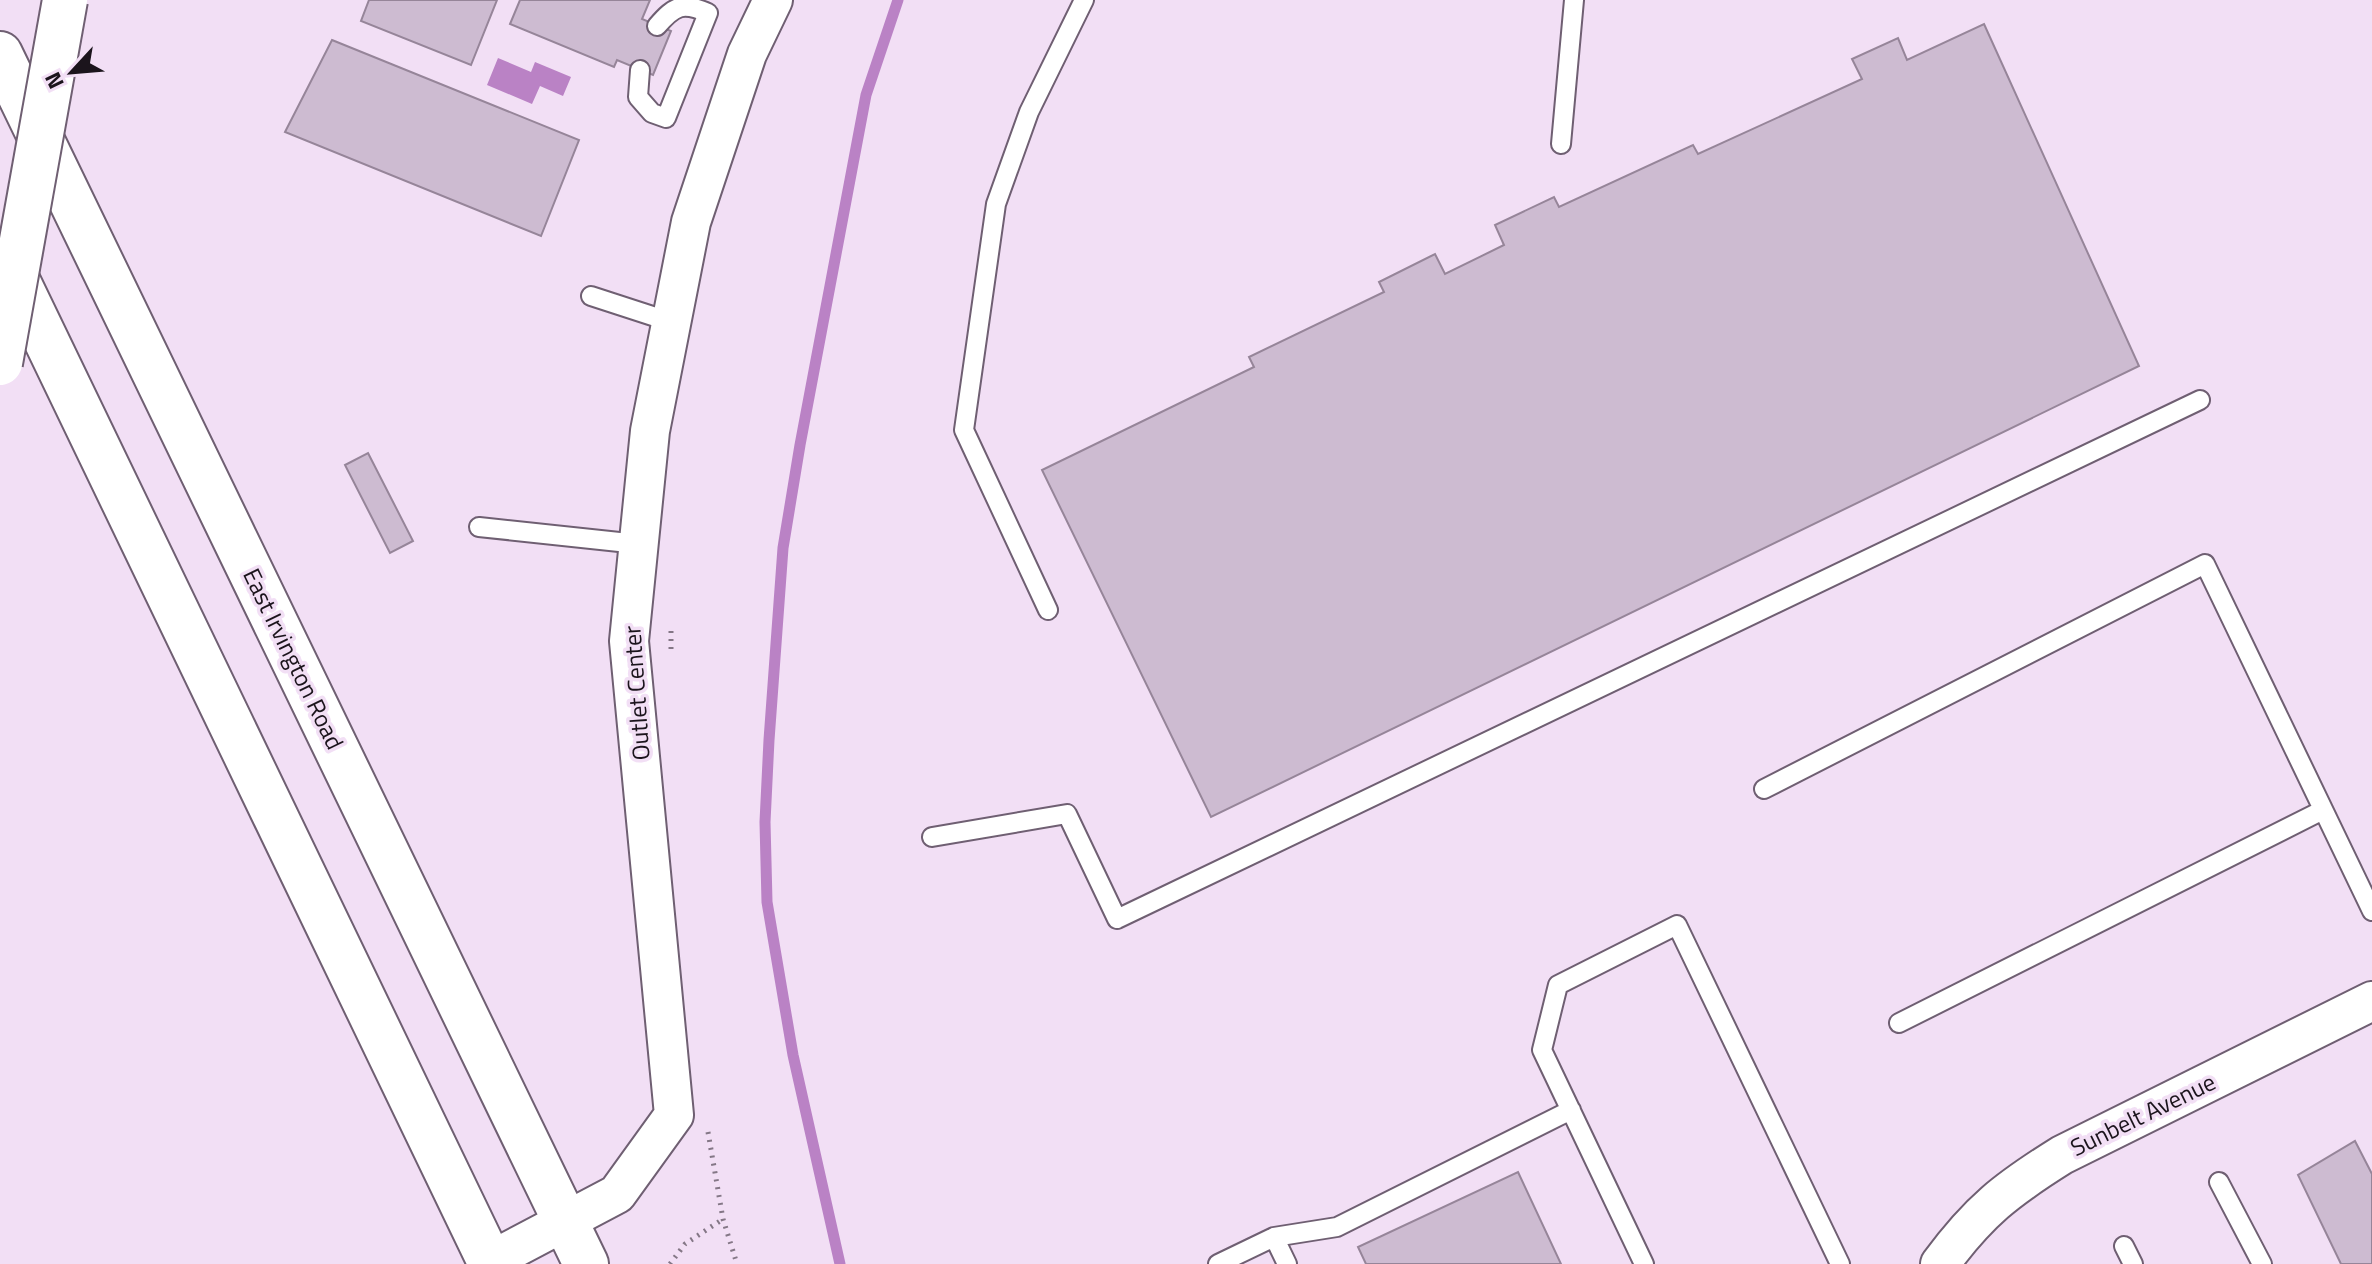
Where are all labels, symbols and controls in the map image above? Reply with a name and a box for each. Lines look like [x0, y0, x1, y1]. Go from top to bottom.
north arrow [32, 32, 112, 112]
text: N [35, 66, 73, 95]
street label: East Irvington Road [234, 562, 353, 755]
street label: Outlet Center [613, 625, 659, 762]
street label: Sunbelt Avenue [2064, 1063, 2221, 1165]

